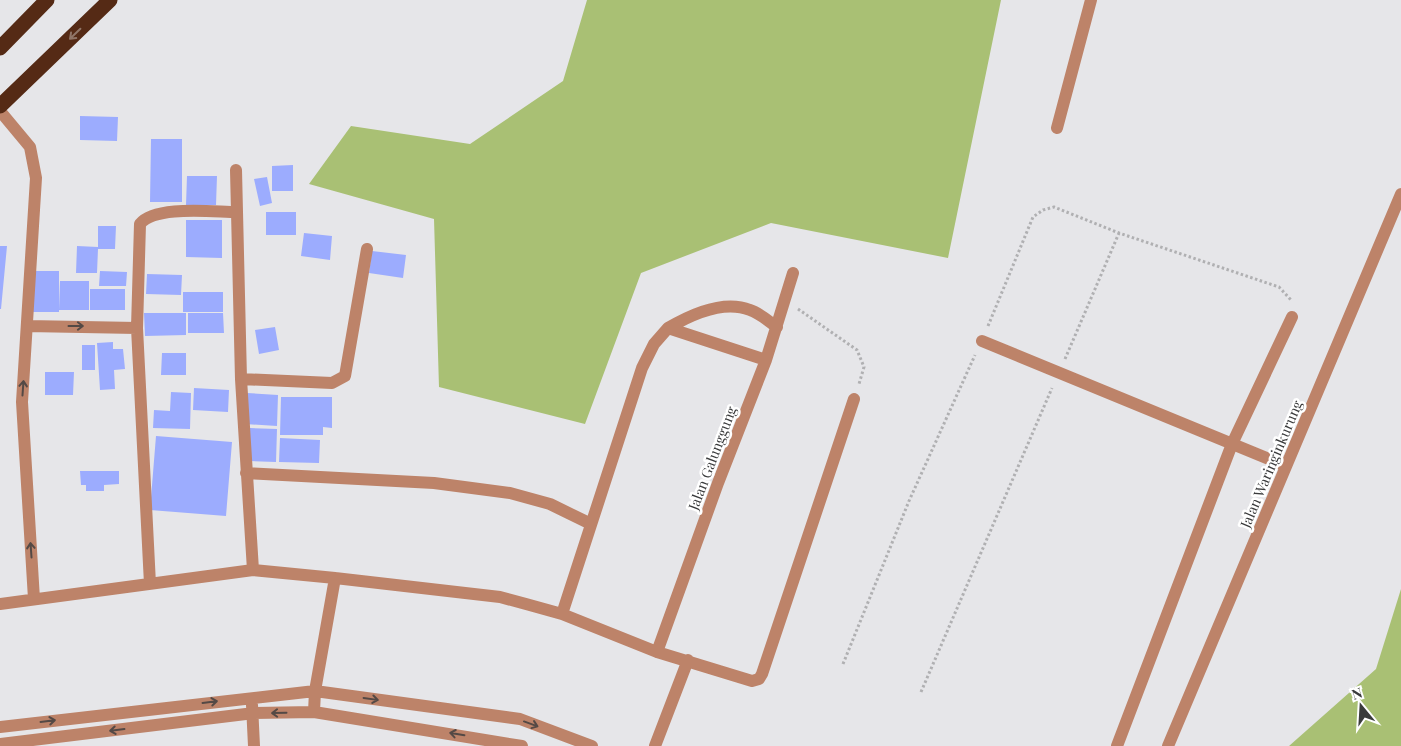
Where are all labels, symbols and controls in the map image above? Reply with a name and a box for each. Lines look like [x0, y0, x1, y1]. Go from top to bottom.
one-way arrow [68, 28, 81, 40]
one-way arrow [67, 321, 83, 331]
one-way arrow [18, 380, 28, 396]
street label: Jalan Waringinkurung [1235, 397, 1307, 532]
street label: Jalan Galunggung [683, 403, 741, 514]
one-way arrow [26, 543, 35, 559]
north arrow [1336, 681, 1386, 731]
text: N [1349, 683, 1365, 704]
one-way arrow [363, 694, 379, 704]
one-way arrow [202, 697, 218, 707]
one-way arrow [271, 708, 288, 718]
one-way arrow [40, 716, 56, 726]
one-way arrow [523, 720, 539, 729]
one-way arrow [110, 725, 126, 735]
one-way arrow [450, 729, 466, 739]

